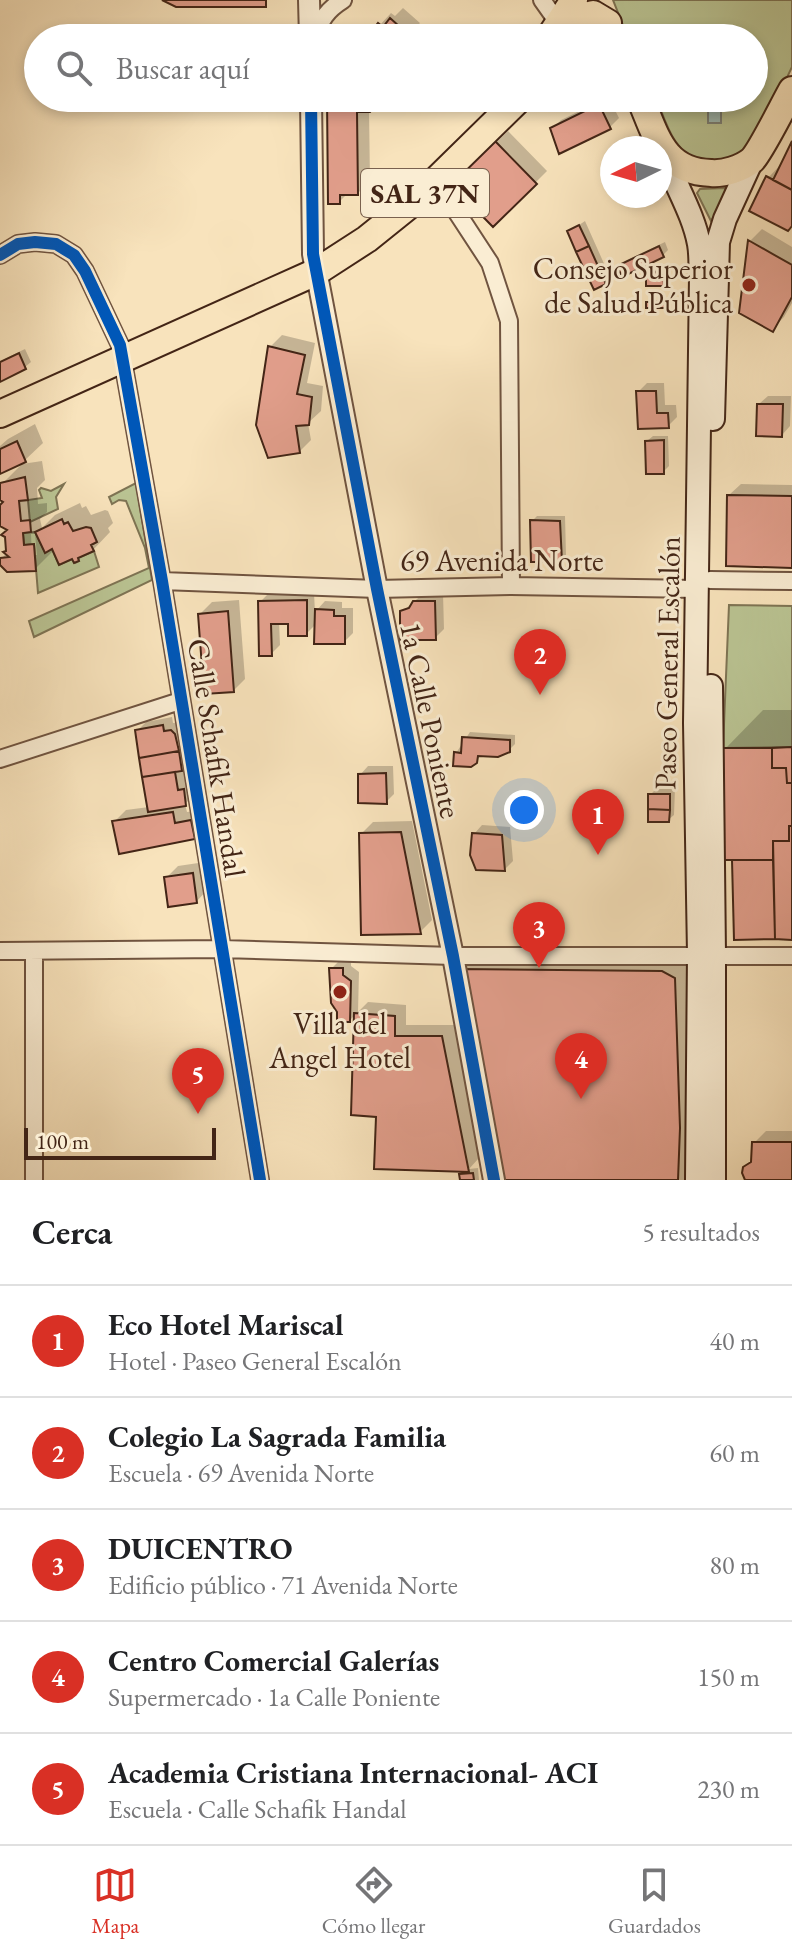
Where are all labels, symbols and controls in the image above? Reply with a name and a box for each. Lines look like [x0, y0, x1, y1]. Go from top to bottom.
search box [24, 24, 768, 112]
icon: search [52, 46, 96, 90]
text: Buscar aquí [116, 49, 250, 88]
north arrow [600, 136, 672, 208]
road number: SAL 37N [361, 169, 489, 217]
place label: Consejo Superior de Salud Pública [533, 249, 733, 322]
marker: Consejo Superior de Salud Pública [740, 276, 758, 294]
street label: Paseo General Escalón [645, 536, 689, 790]
street label: 69 Avenida Norte [400, 541, 604, 580]
street label: 1a Calle Poniente [391, 618, 471, 822]
pin: 2 [514, 629, 566, 695]
street label: Calle Schafik Handal [179, 636, 255, 880]
pin: 1 [572, 789, 624, 855]
your location [504, 790, 544, 830]
pin: 3 [513, 902, 565, 968]
marker: Villa del Angel Hotel [331, 983, 349, 1001]
place label: Villa del Angel Hotel [268, 1004, 411, 1077]
pin: 4 [555, 1033, 607, 1099]
pin: 5 [172, 1048, 224, 1114]
scale bar [24, 1124, 216, 1160]
text: 100 m [36, 1127, 89, 1156]
text: Cerca [32, 1210, 112, 1254]
text: 5 resultados [642, 1215, 760, 1249]
text: Eco Hotel Mariscal [108, 1305, 344, 1344]
text: 1 [51, 1324, 65, 1358]
text: 40 m [710, 1324, 760, 1358]
text: Hotel · Paseo General Escalón [108, 1344, 402, 1378]
text: Colegio La Sagrada Familia [108, 1417, 446, 1456]
text: 2 [51, 1436, 65, 1470]
text: 60 m [710, 1436, 760, 1470]
text: Escuela · 69 Avenida Norte [108, 1456, 374, 1490]
text: DUICENTRO [108, 1529, 293, 1568]
text: 3 [51, 1548, 65, 1582]
text: 80 m [710, 1548, 760, 1582]
text: Edificio público · 71 Avenida Norte [108, 1568, 458, 1602]
text: Centro Comercial Galerías [108, 1641, 439, 1680]
text: 4 [51, 1660, 65, 1694]
text: 150 m [697, 1660, 760, 1694]
text: Supermercado · 1a Calle Poniente [108, 1680, 440, 1714]
text: Academia Cristiana Internacional- ACI [108, 1753, 598, 1792]
text: 5 [51, 1772, 65, 1806]
text: 230 m [697, 1772, 760, 1806]
text: Escuela · Calle Schafik Handal [108, 1792, 407, 1826]
tab: Mapa [91, 1863, 139, 1940]
tab: Cómo llegar [322, 1863, 425, 1940]
tab: Guardados [608, 1863, 701, 1940]

